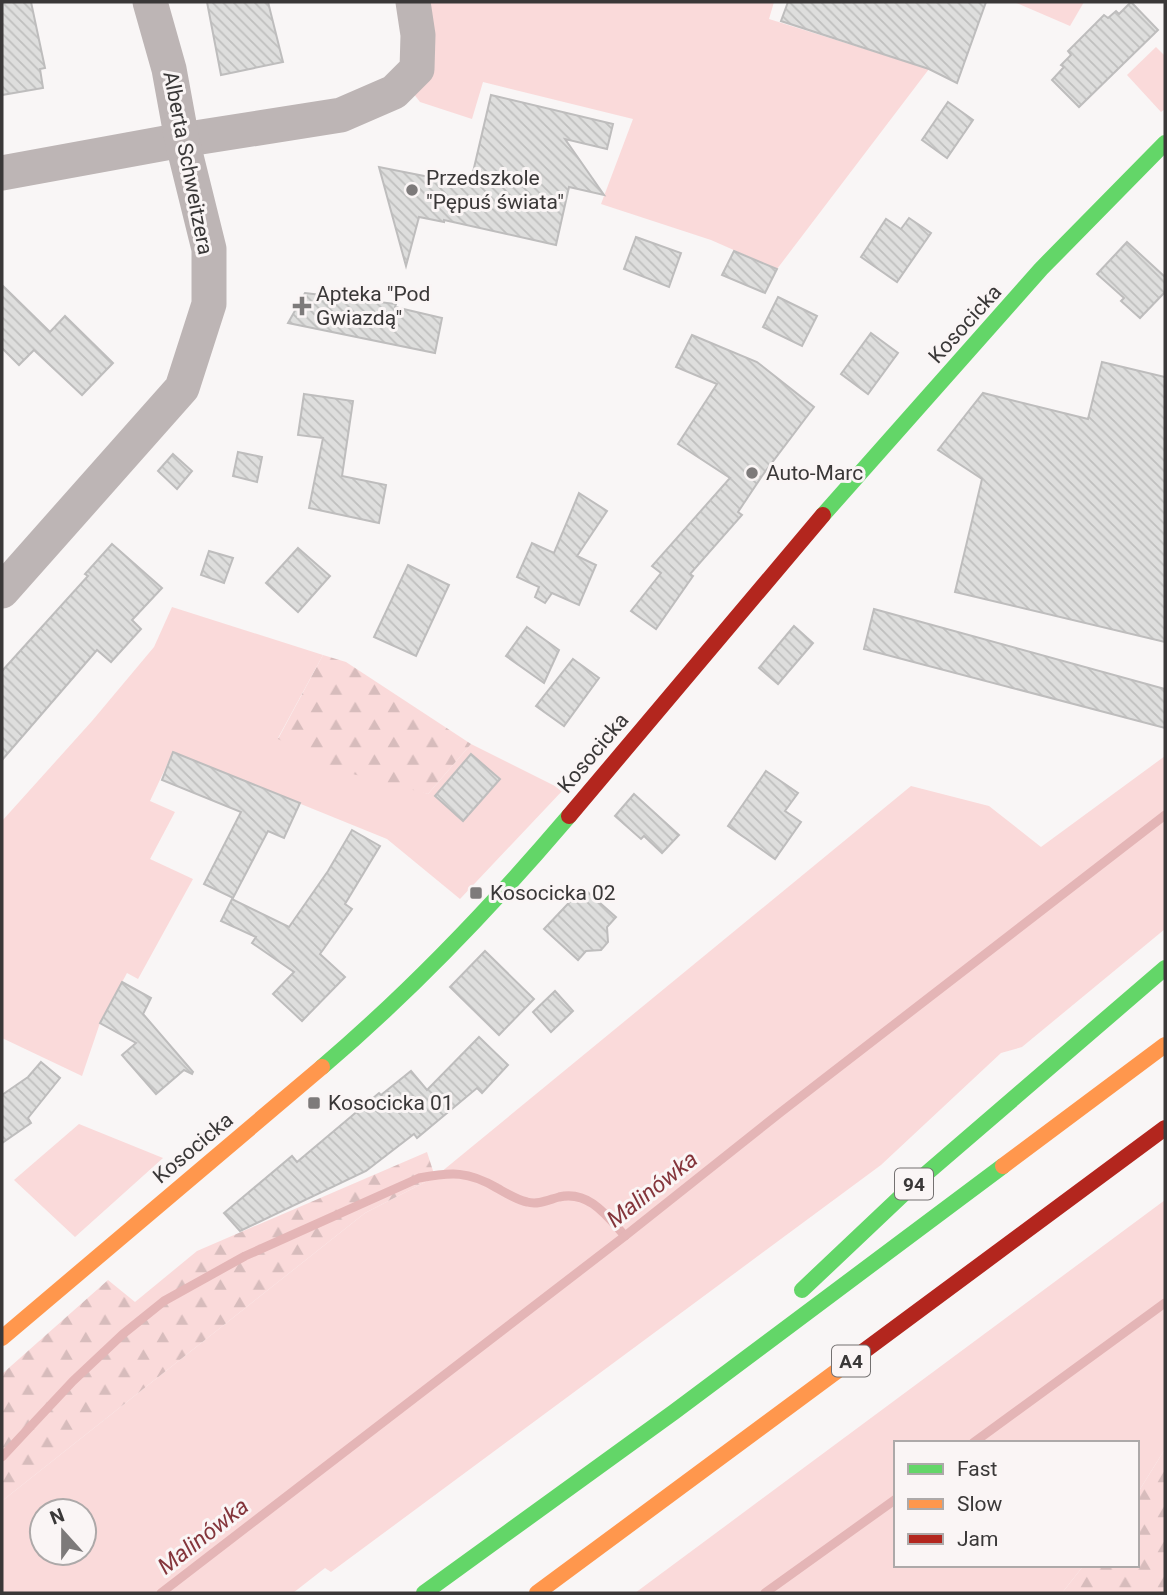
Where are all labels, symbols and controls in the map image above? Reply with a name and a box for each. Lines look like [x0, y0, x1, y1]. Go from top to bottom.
street label: Alberta Schweitzera [158, 69, 218, 257]
place label: Przedszkole "Pępuś świata" [426, 166, 564, 214]
marker: Przedszkole "Pępuś świata" [404, 182, 420, 198]
street label: Kosocicka [924, 280, 1006, 368]
place label: Apteka "Pod Gwiazdą" [316, 282, 430, 330]
marker: Apteka "Pod Gwiazdą" [294, 298, 310, 314]
place label: Auto-Marc [766, 461, 863, 485]
marker: Auto-Marc [744, 465, 760, 481]
street label: Kosocicka [553, 708, 633, 798]
place label: Kosocicka 02 [490, 881, 616, 905]
marker: Kosocicka 02 [468, 885, 484, 901]
place label: Kosocicka 01 [328, 1091, 454, 1115]
marker: Kosocicka 01 [306, 1095, 322, 1111]
street label: Kosocicka [148, 1108, 238, 1188]
water label: Malinówka [602, 1146, 703, 1233]
road number: 94 [895, 1168, 933, 1200]
road number: A4 [832, 1345, 870, 1376]
legend [894, 1441, 1139, 1567]
text: Fast [957, 1457, 998, 1481]
text: Slow [957, 1492, 1003, 1516]
water label: Malinówka [153, 1493, 254, 1580]
north arrow [28, 1497, 98, 1567]
text: N [47, 1503, 67, 1530]
text: Jam [957, 1527, 998, 1551]

